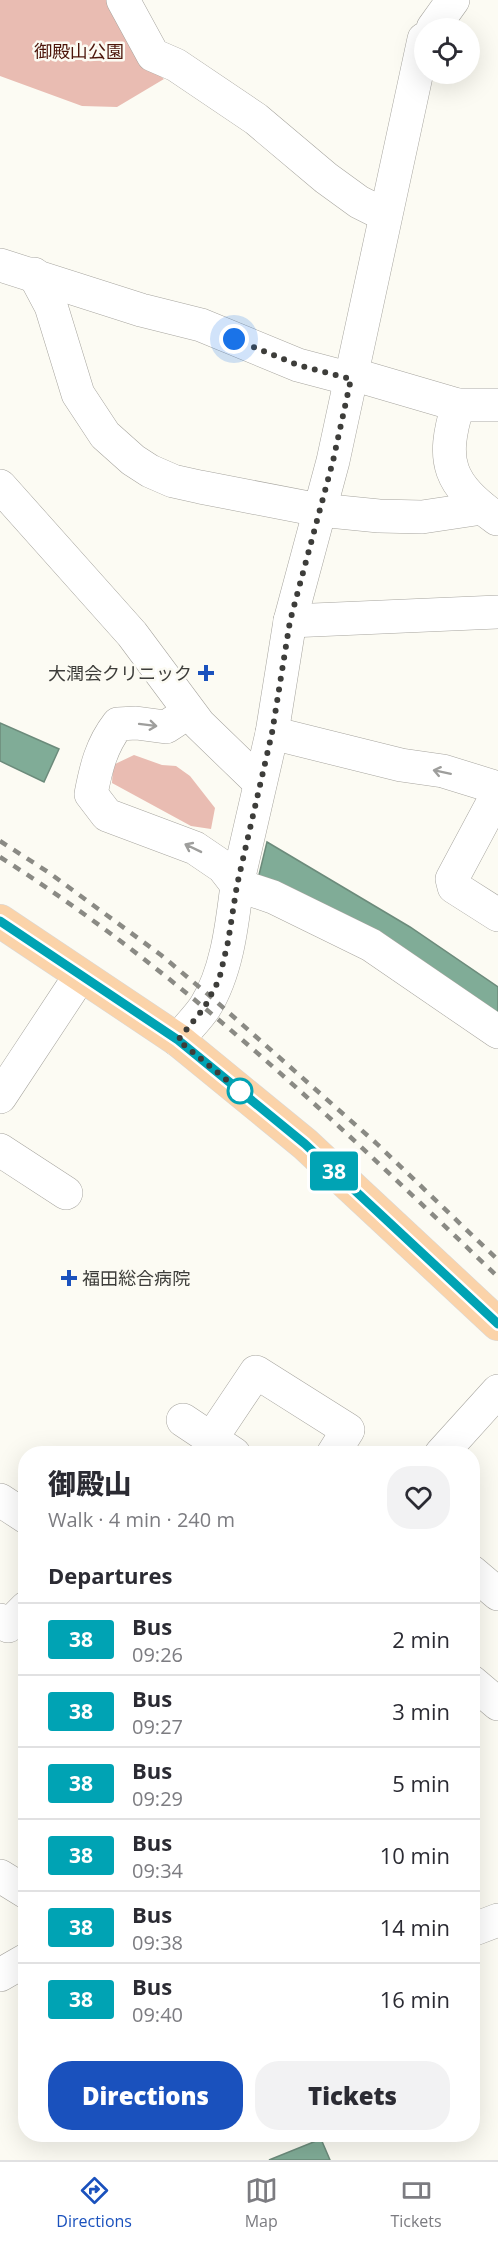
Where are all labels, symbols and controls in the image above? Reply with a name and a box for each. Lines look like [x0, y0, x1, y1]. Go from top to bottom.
map controls [414, 18, 480, 84]
button: locate [414, 18, 480, 84]
park label: 御殿山公園 [34, 39, 124, 63]
your location [219, 324, 249, 354]
place label: 大潤会クリニック [48, 661, 192, 685]
marker: 大潤会クリニック [197, 664, 215, 682]
one-way arrow [138, 720, 158, 731]
one-way arrow [433, 765, 452, 777]
one-way arrow [184, 842, 202, 854]
unlabelled marker [227, 1078, 253, 1104]
line badge: 38 [307, 1152, 361, 1190]
text: 38 [322, 1157, 346, 1185]
place label: 福田総合病院 [82, 1266, 190, 1290]
marker: 福田総合病院 [60, 1269, 78, 1287]
text: 御殿山 [48, 1464, 132, 1502]
button: heart [387, 1466, 450, 1529]
text: Walk · 4 min · 240 m [48, 1506, 235, 1533]
text: Departures [48, 1560, 172, 1590]
text: Bus [132, 1611, 172, 1641]
text: 2 min [392, 1624, 450, 1654]
text: 38 [69, 1625, 93, 1653]
text: 09:26 [132, 1641, 183, 1668]
text: Bus [132, 1683, 172, 1713]
text: 3 min [392, 1696, 450, 1726]
text: 38 [69, 1697, 93, 1725]
text: 09:27 [132, 1713, 183, 1740]
text: Bus [132, 1755, 172, 1785]
text: 5 min [392, 1768, 450, 1798]
text: 38 [69, 1769, 93, 1797]
text: 09:29 [132, 1785, 183, 1812]
text: Bus [132, 1827, 172, 1857]
text: 10 min [380, 1840, 450, 1870]
text: 38 [69, 1841, 93, 1869]
text: 09:34 [132, 1857, 183, 1884]
text: Bus [132, 1899, 172, 1929]
text: 14 min [380, 1912, 450, 1942]
text: 38 [69, 1913, 93, 1941]
text: 09:38 [132, 1929, 183, 1956]
text: Bus [132, 1971, 172, 2001]
text: 16 min [380, 1984, 450, 2014]
text: 38 [69, 1985, 93, 2013]
text: 09:40 [132, 2001, 183, 2028]
button: Directions [48, 2061, 243, 2130]
button: Tickets [255, 2061, 450, 2130]
tab: Directions [56, 2174, 132, 2232]
tab: Map [245, 2174, 278, 2232]
tab: Tickets [390, 2174, 442, 2232]

